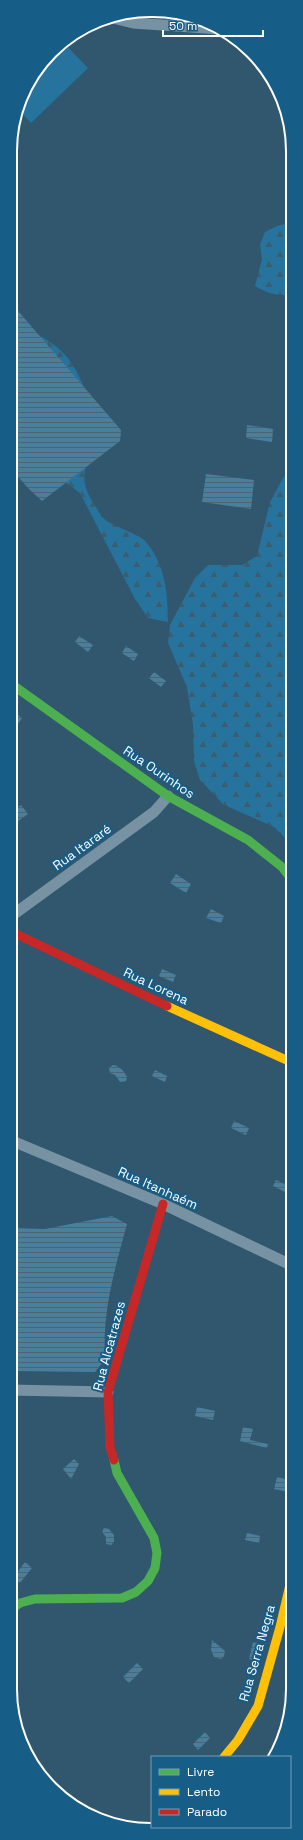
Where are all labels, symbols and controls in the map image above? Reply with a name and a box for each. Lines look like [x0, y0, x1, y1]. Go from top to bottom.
scale bar [163, 12, 263, 38]
text: 50 m [169, 18, 197, 34]
street label: Rua Ourinhos [120, 742, 198, 802]
street label: Rua Itararé [49, 820, 115, 874]
street label: Rua Lorena [121, 964, 192, 1009]
street label: Rua Itanhaém [115, 1163, 201, 1213]
street label: Rua Alcatrazes [89, 1299, 129, 1393]
street label: Rua Serra Negra [235, 1602, 279, 1703]
legend [151, 1756, 291, 1828]
text: Livre [187, 1764, 214, 1780]
text: Lento [187, 1784, 221, 1800]
text: Parado [187, 1804, 227, 1820]

